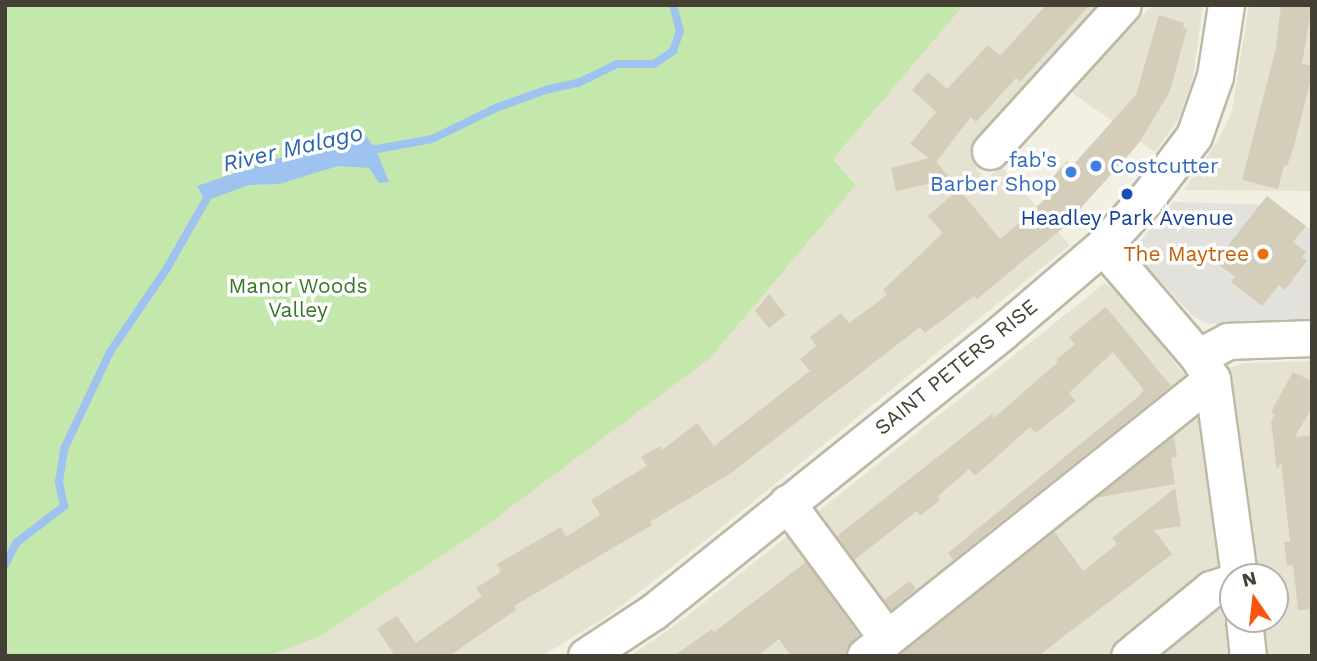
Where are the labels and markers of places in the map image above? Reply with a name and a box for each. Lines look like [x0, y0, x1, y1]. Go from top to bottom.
place label: fab's Barber Shop [930, 147, 1057, 197]
place label: Costcutter [1110, 153, 1219, 179]
marker: Costcutter [1088, 158, 1104, 174]
marker: fab's Barber Shop [1063, 164, 1079, 180]
marker: Headley Park Avenue [1119, 186, 1135, 202]
place label: Headley Park Avenue [1019, 205, 1235, 231]
place label: The Maytree [1123, 241, 1249, 267]
marker: The Maytree [1255, 246, 1271, 262]

